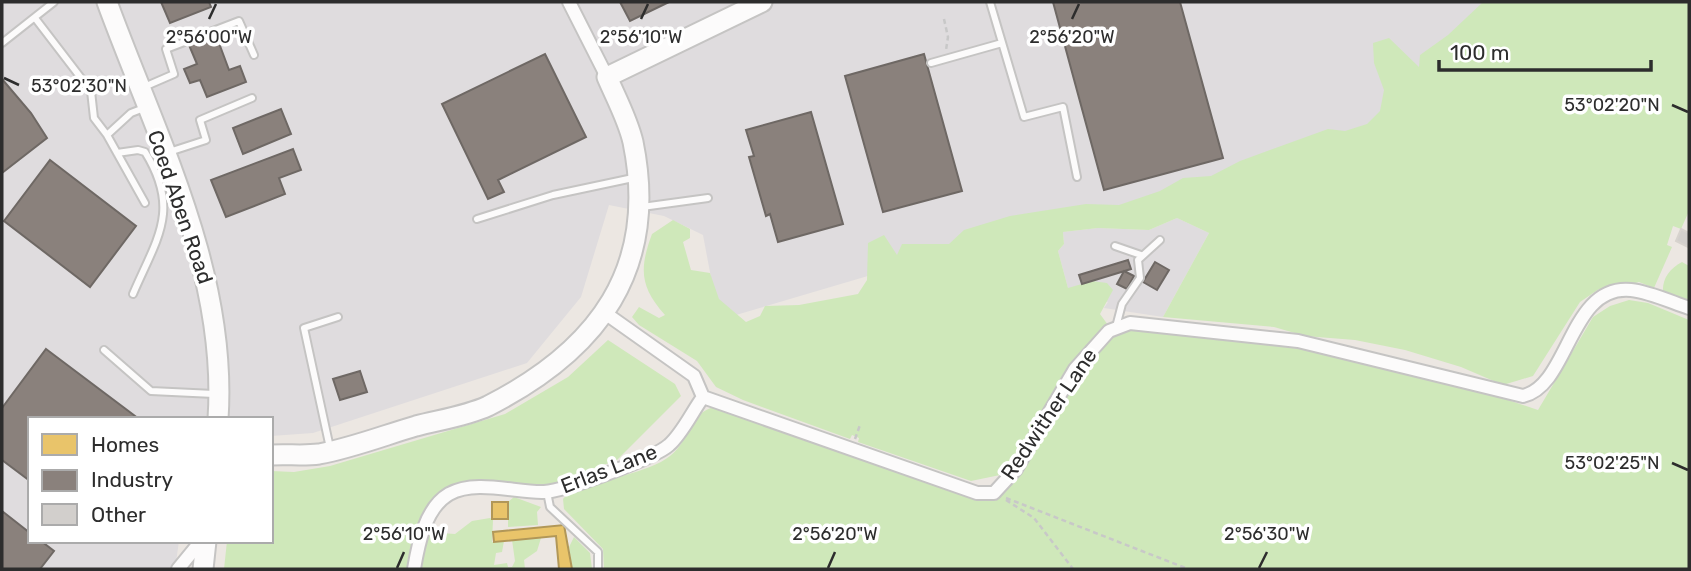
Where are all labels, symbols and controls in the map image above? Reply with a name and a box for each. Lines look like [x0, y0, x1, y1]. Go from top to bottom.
text: 2°56'00"W [166, 26, 252, 48]
text: 2°56'10"W [600, 26, 682, 48]
text: 2°56'20"W [1029, 26, 1115, 48]
scale bar [1439, 28, 1651, 72]
text: 100 m [1450, 40, 1509, 65]
text: 53°02'30"N [31, 75, 127, 97]
text: 53°02'20"N [1564, 94, 1660, 116]
street label: Coed Aben Road [142, 127, 218, 287]
street label: Redwither Lane [995, 343, 1102, 484]
legend [28, 417, 273, 543]
text: Homes [91, 432, 159, 457]
street label: Erlas Lane [557, 439, 661, 498]
text: 53°02'25"N [1565, 452, 1659, 474]
text: Industry [91, 467, 173, 492]
text: Other [91, 502, 146, 527]
text: 2°56'10"W [363, 523, 445, 545]
text: 2°56'20"W [792, 523, 878, 545]
text: 2°56'30"W [1224, 523, 1310, 545]

